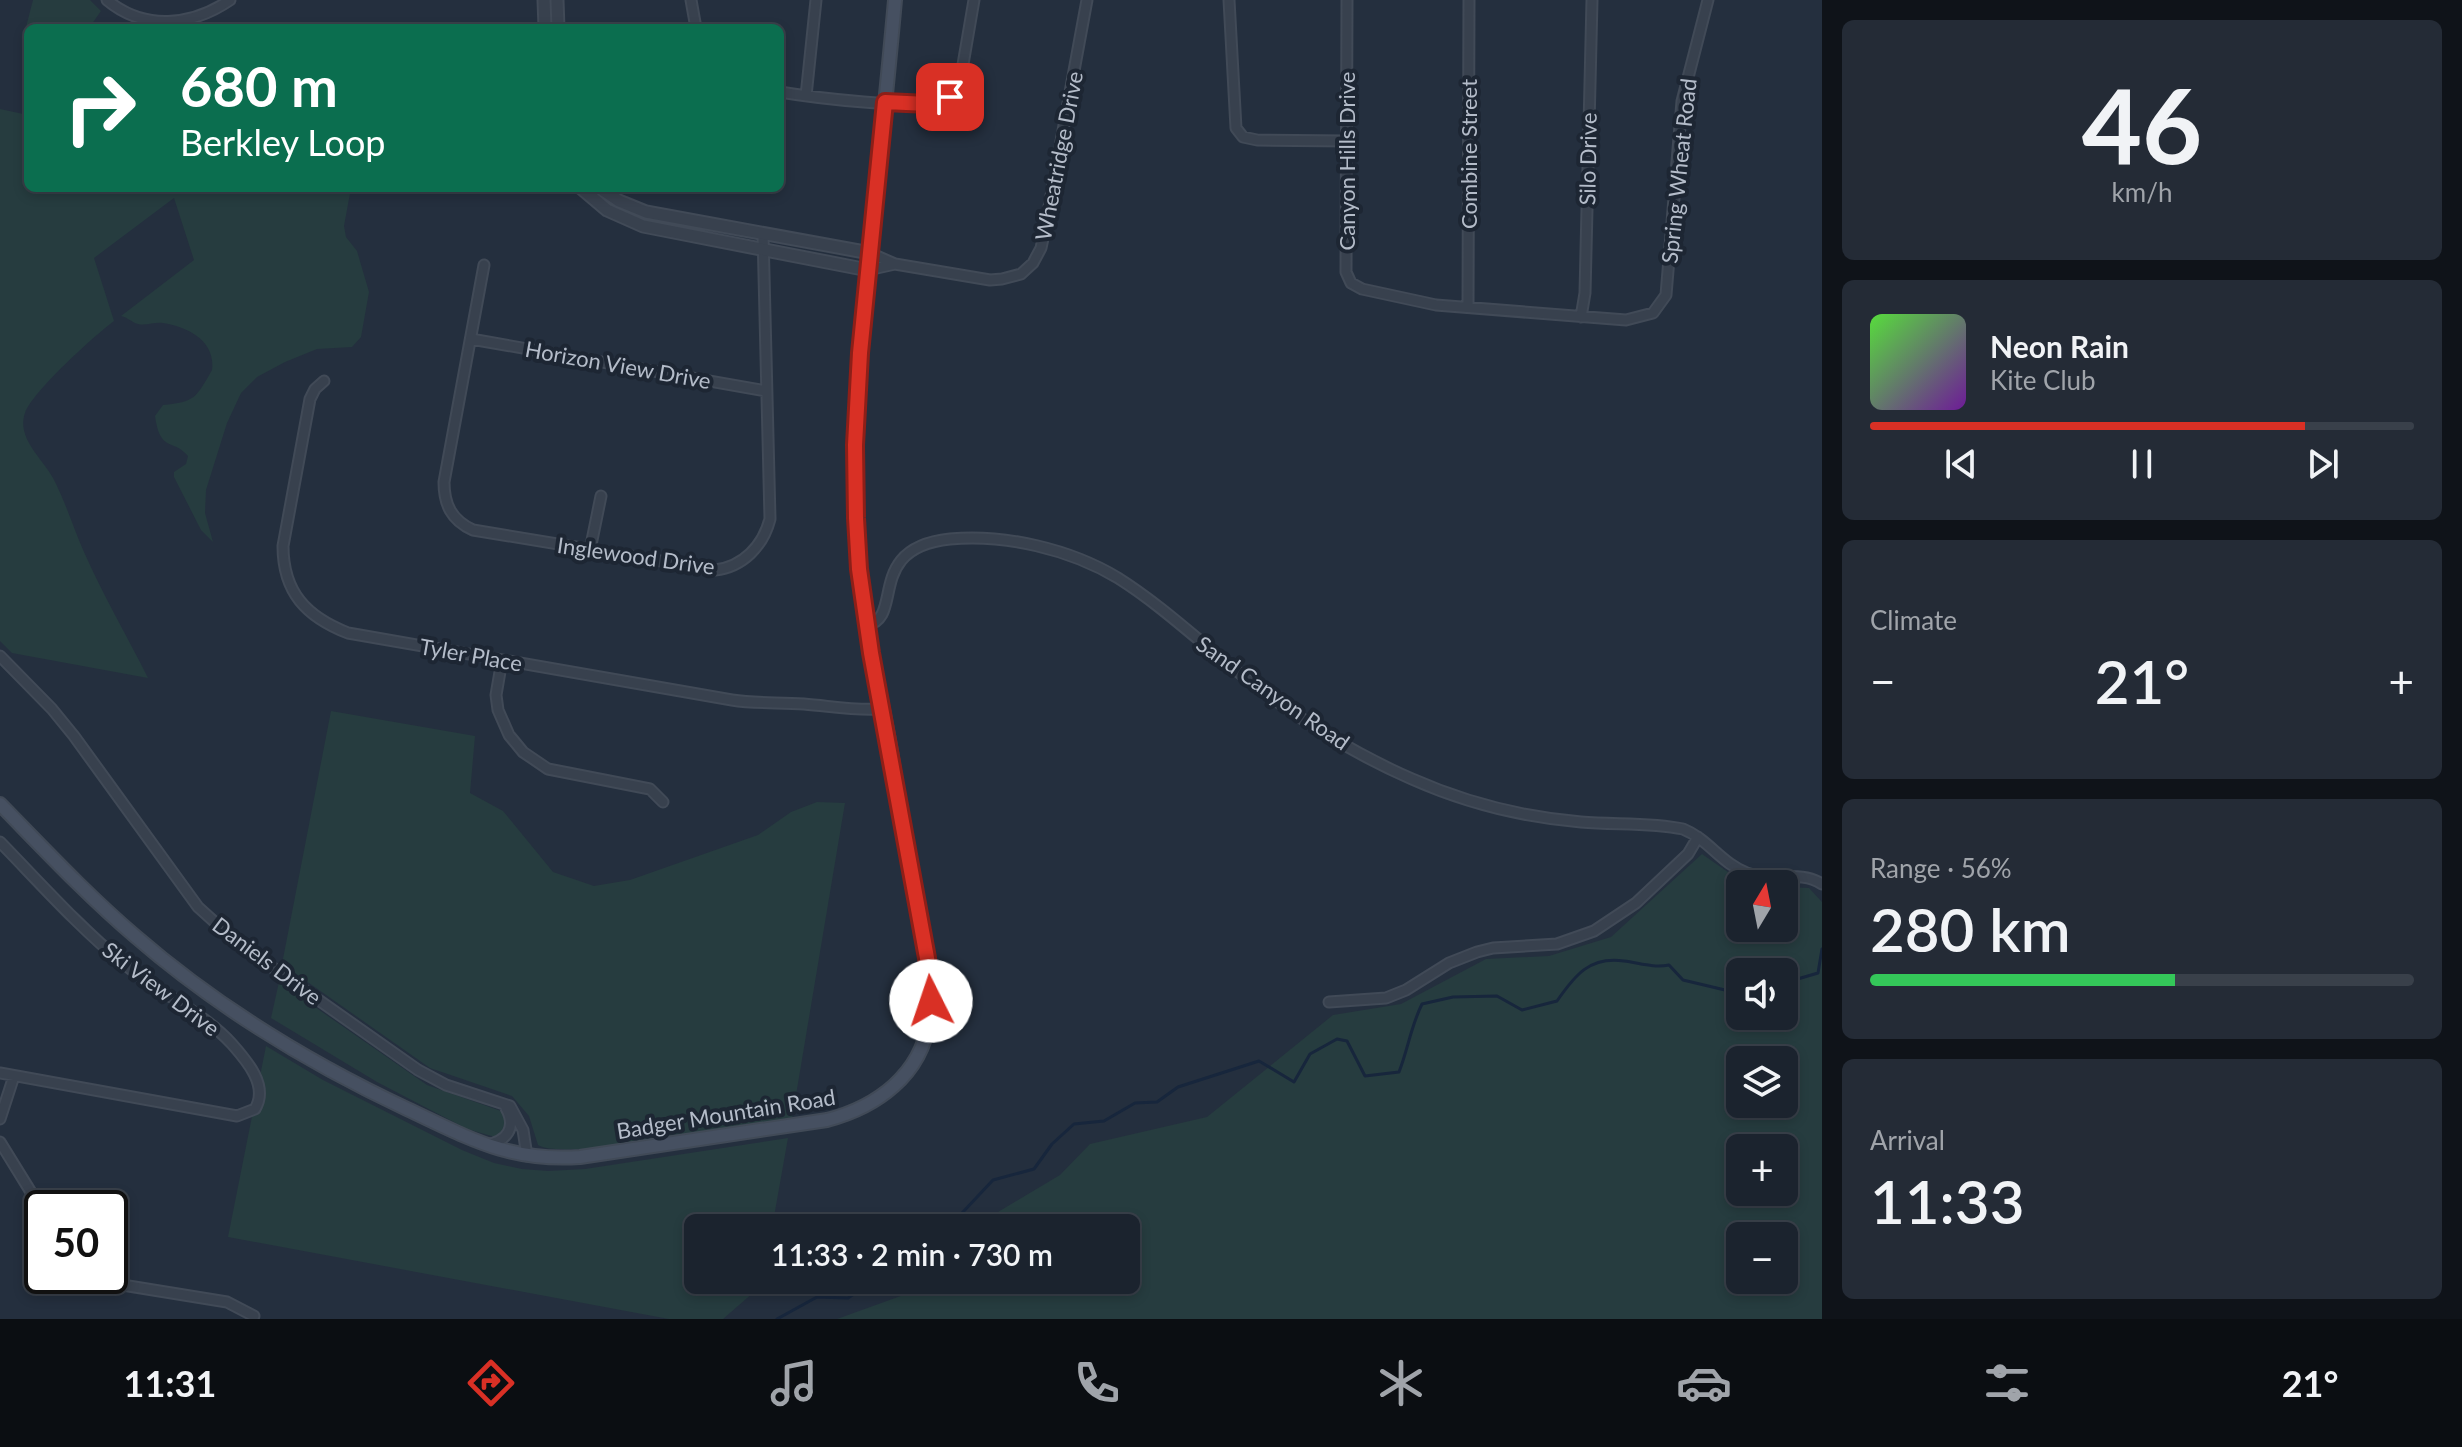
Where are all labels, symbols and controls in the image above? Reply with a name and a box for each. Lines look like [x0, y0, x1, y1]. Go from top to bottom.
text: 680 m [180, 52, 338, 119]
icon: right [48, 56, 152, 160]
text: 46 [2082, 61, 2202, 186]
pin [916, 63, 984, 131]
street label: Wheatridge Drive [1029, 69, 1088, 243]
street label: Canyon Hills Drive [1333, 72, 1360, 250]
icon: arrive [928, 75, 972, 119]
street label: Spring Wheat Road [1655, 77, 1702, 265]
street label: Combine Street [1455, 79, 1482, 229]
street label: Silo Drive [1573, 112, 1602, 206]
text: Berkley Loop [180, 120, 386, 164]
text: km/h [2112, 176, 2172, 208]
text: Neon Rain [1990, 328, 2129, 364]
street label: Horizon View Drive [523, 335, 713, 394]
text: Kite Club [1990, 364, 2096, 396]
icon: previous [1939, 442, 1983, 486]
icon: pause [2120, 442, 2164, 486]
icon: next [2301, 442, 2345, 486]
street label: Inglewood Drive [556, 531, 717, 580]
text: Climate [1870, 604, 1957, 636]
street label: Sand Canyon Road [1191, 630, 1355, 755]
street label: Tyler Place [418, 632, 524, 677]
text: 21° [2095, 645, 2189, 717]
text: − [1870, 655, 1896, 707]
text: + [2388, 655, 2414, 707]
text: Range · 56% [1870, 852, 2012, 884]
north arrow [1726, 870, 1798, 942]
map controls [1726, 870, 1798, 1294]
text: 280 km [1870, 893, 2071, 965]
street label: Daniels Drive [208, 911, 327, 1010]
street label: Ski View Drive [97, 936, 225, 1041]
button: sound [1726, 958, 1798, 1030]
position arrow [889, 959, 973, 1043]
button: layers [1726, 1046, 1798, 1118]
street label: Badger Mountain Road [615, 1083, 837, 1144]
text: Arrival [1870, 1124, 1945, 1156]
button: + [1726, 1134, 1798, 1206]
text: 11:33 [1870, 1165, 2024, 1237]
speed limit sign: 50 [24, 1190, 128, 1294]
button: − [1726, 1222, 1798, 1294]
text: 11:33 · 2 min · 730 m [771, 1236, 1053, 1272]
icon: directions [463, 1355, 519, 1411]
icon: music [766, 1355, 822, 1411]
icon: phone [1069, 1355, 1125, 1411]
icon: climate [1373, 1355, 1429, 1411]
icon: car [1676, 1355, 1732, 1411]
icon: filters [1979, 1355, 2035, 1411]
text: 11:31 [124, 1361, 216, 1405]
text: 21° [2282, 1361, 2338, 1405]

